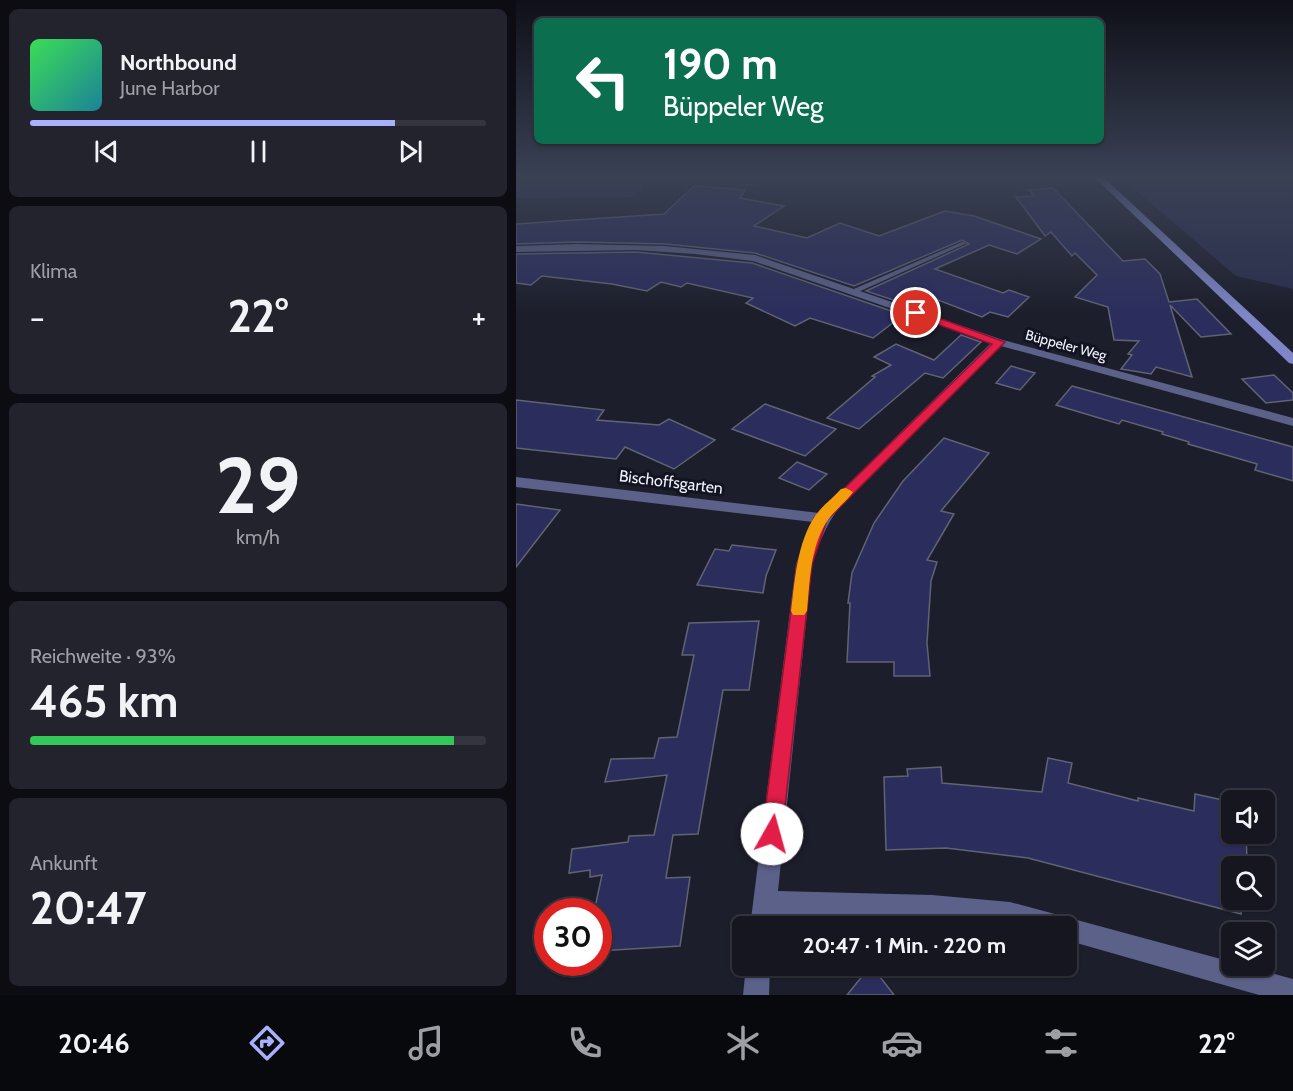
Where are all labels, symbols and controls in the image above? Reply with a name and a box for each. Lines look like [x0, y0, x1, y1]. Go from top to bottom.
text: 190 m [663, 38, 778, 90]
icon: left [564, 42, 642, 120]
text: Northbound [120, 49, 237, 76]
text: June Harbor [120, 76, 220, 100]
text: Büppeler Weg [663, 90, 823, 123]
icon: previous [90, 135, 123, 168]
icon: pause [242, 135, 275, 168]
icon: next [394, 135, 427, 168]
text: Klima [30, 259, 77, 283]
pin [890, 287, 941, 338]
text: 22° [228, 289, 288, 343]
icon: arrive [899, 296, 932, 329]
text: − [30, 297, 45, 337]
text: + [471, 297, 486, 337]
street label: Büppeler Weg [1023, 326, 1110, 365]
text: 29 [215, 438, 301, 533]
street label: Bischoffsgarten [618, 466, 724, 498]
text: km/h [236, 525, 280, 549]
text: Reichweite · 93% [30, 644, 176, 668]
text: 465 km [30, 674, 178, 728]
map controls [1221, 790, 1275, 976]
button: sound [1221, 790, 1275, 844]
position arrow [740, 802, 804, 866]
text: Ankunft [30, 851, 97, 875]
button: search [1221, 856, 1275, 910]
text: 20:47 [30, 881, 146, 935]
speed limit sign: 30 [534, 898, 612, 976]
button: layers [1221, 922, 1275, 976]
text: 20:47 · 1 Min. · 220 m [803, 932, 1006, 959]
icon: directions [246, 1022, 288, 1064]
icon: music [405, 1022, 447, 1064]
icon: phone [564, 1022, 606, 1064]
icon: climate [722, 1022, 764, 1064]
icon: car [881, 1022, 923, 1064]
icon: filters [1040, 1022, 1082, 1064]
text: 20:46 [58, 1027, 130, 1060]
text: 22° [1198, 1027, 1235, 1060]

